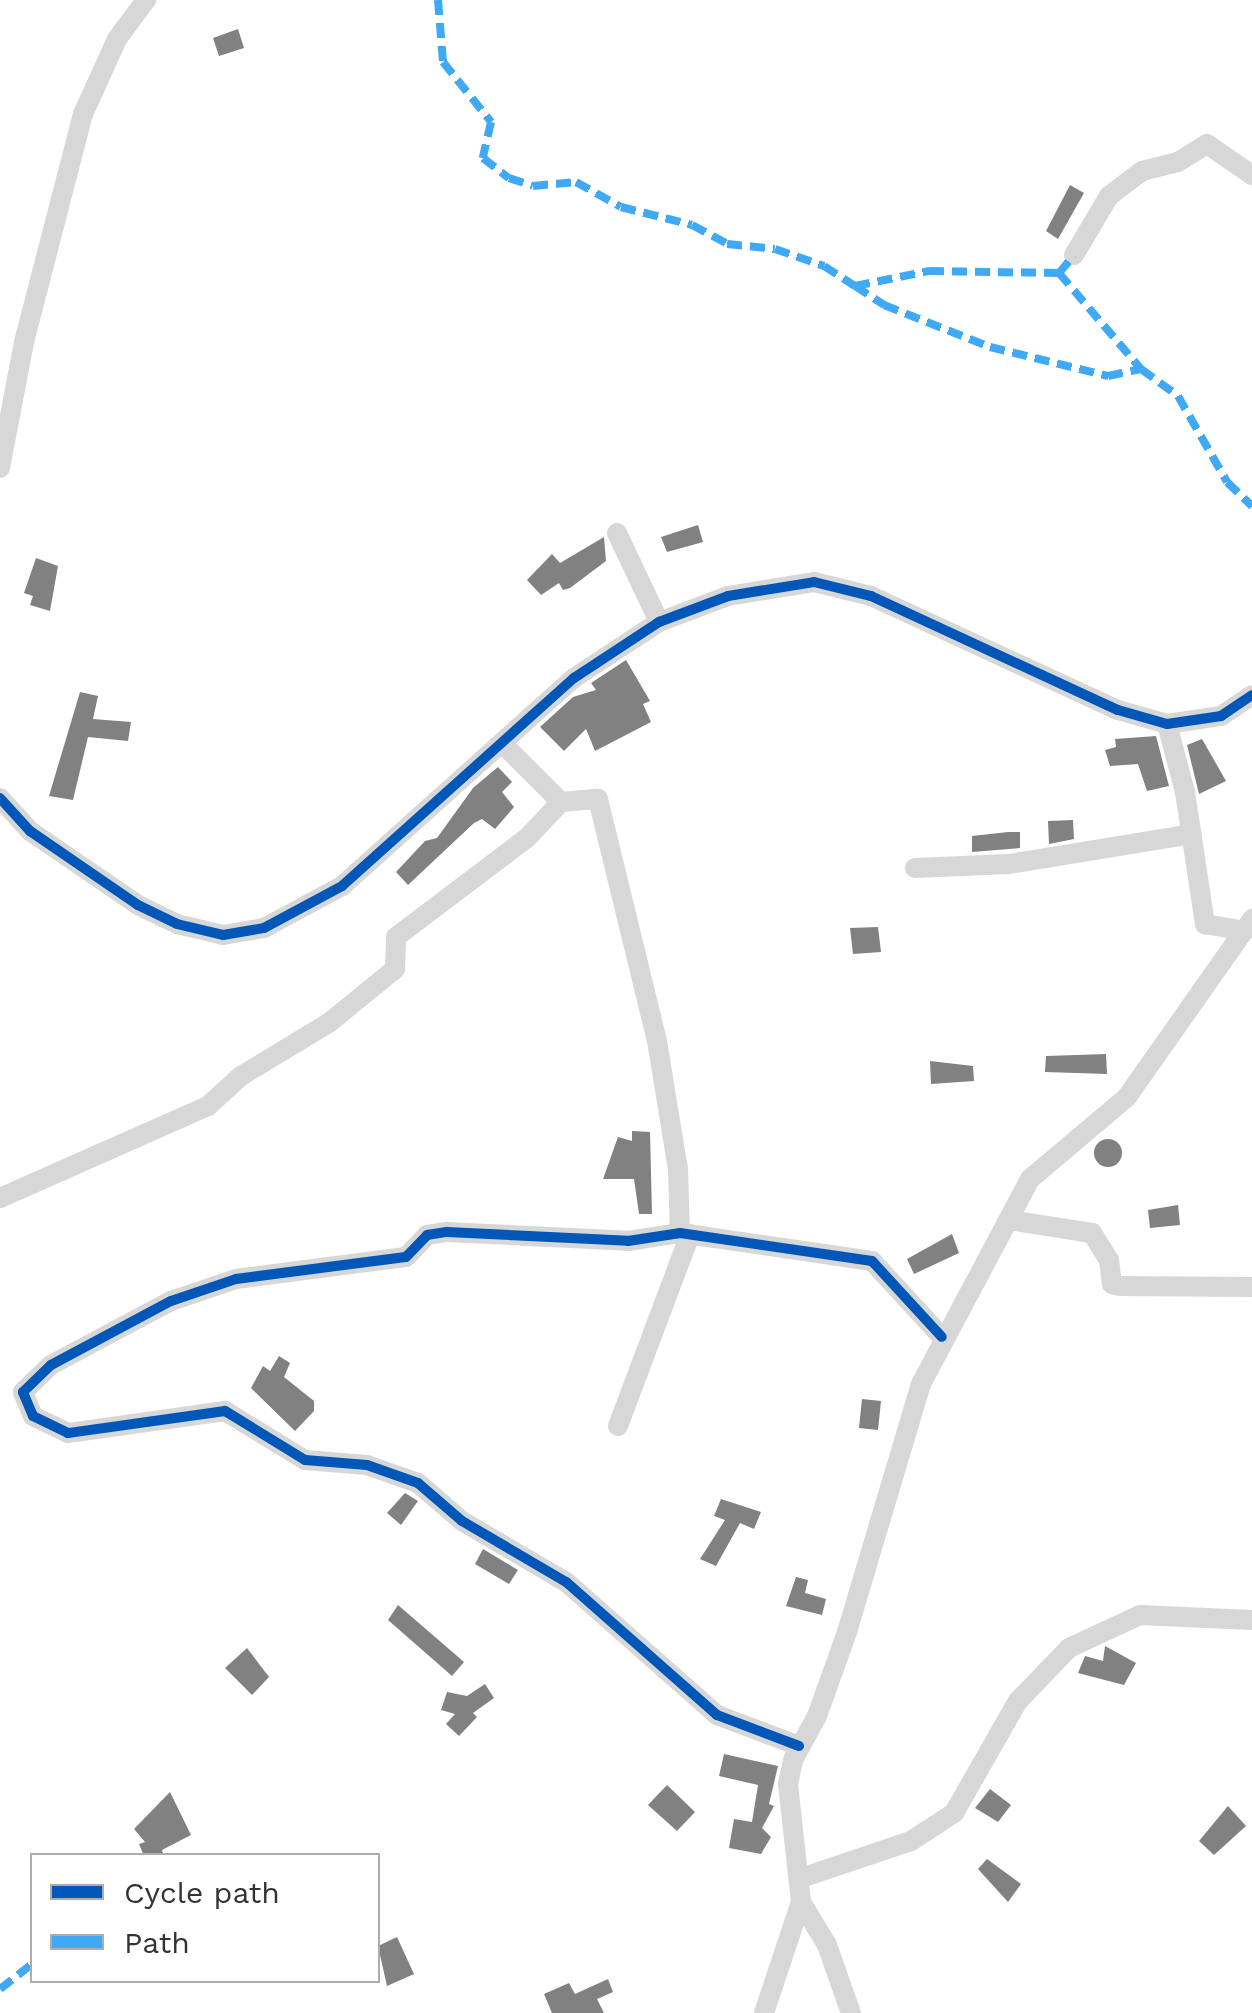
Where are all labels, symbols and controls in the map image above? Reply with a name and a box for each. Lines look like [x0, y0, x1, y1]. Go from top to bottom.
legend [30, 1853, 380, 1983]
text: Cycle path [124, 1875, 280, 1910]
text: Path [124, 1925, 190, 1960]

